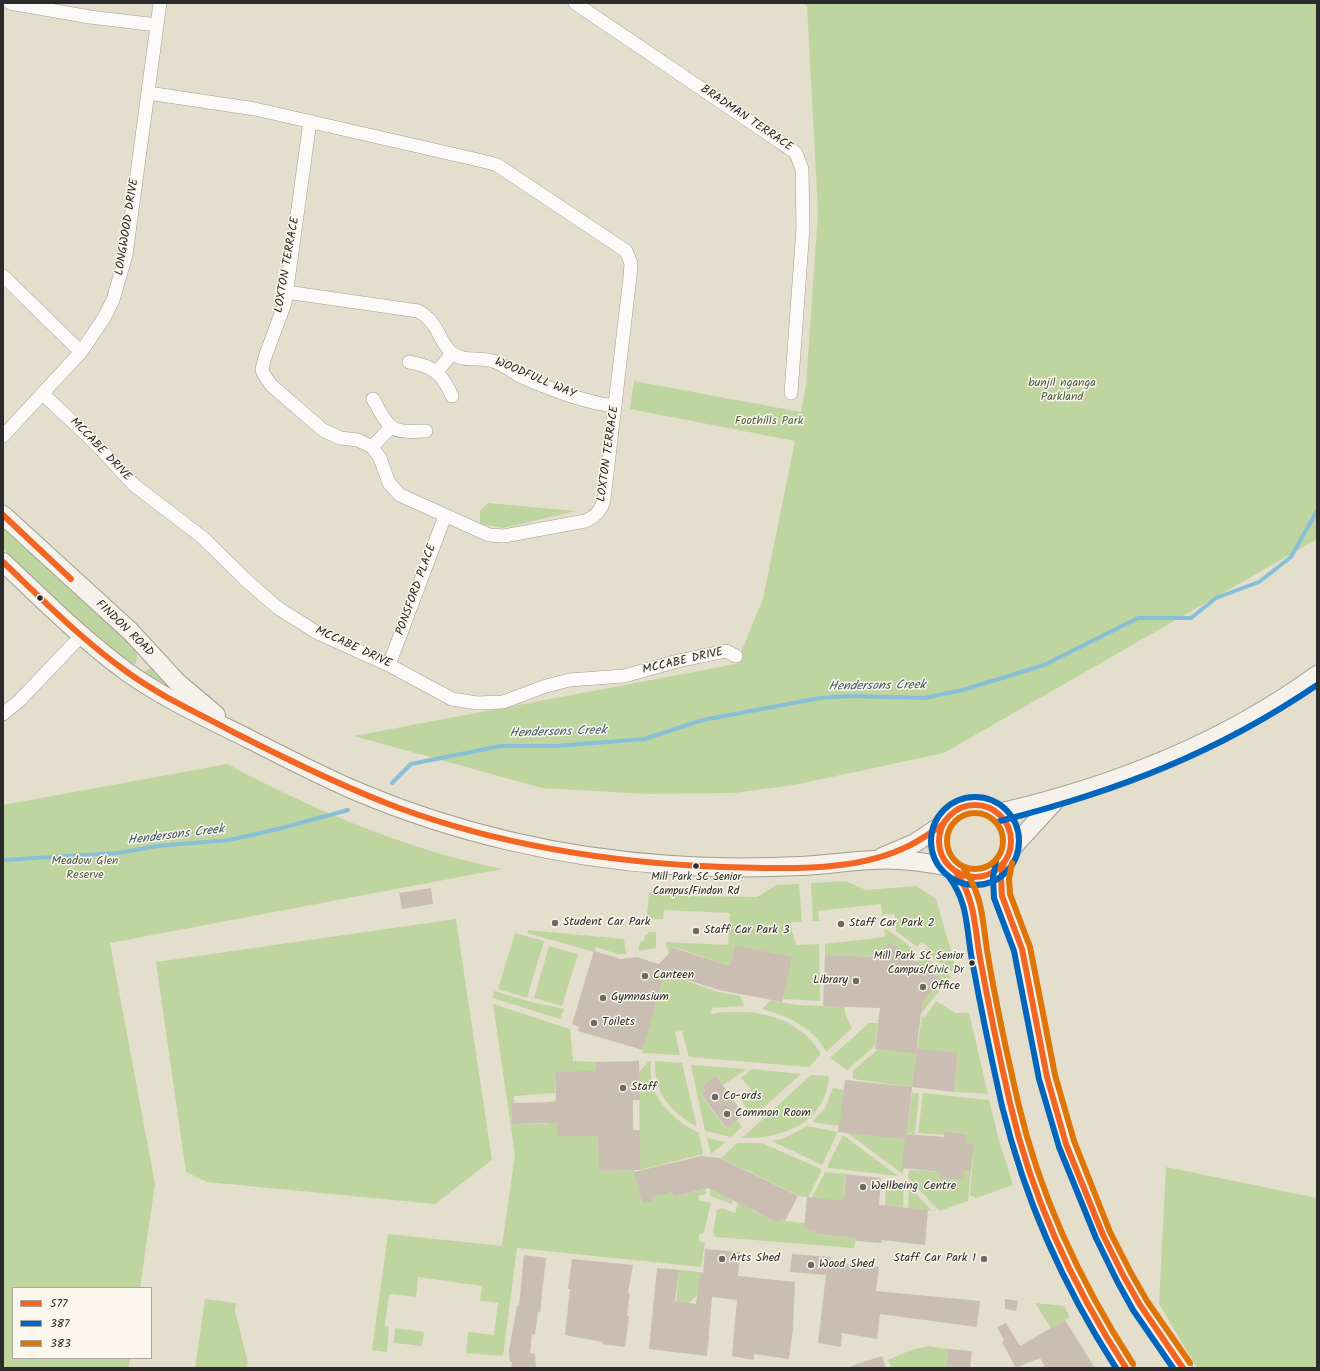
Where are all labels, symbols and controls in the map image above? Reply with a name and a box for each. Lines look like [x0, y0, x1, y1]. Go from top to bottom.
street label: BRADMAN TERRACE [697, 83, 795, 155]
street label: LONGWOOD DRIVE [113, 178, 143, 276]
street label: LOXTON TERRACE [272, 216, 304, 314]
street label: WOODFULL WAY [492, 355, 578, 403]
park label: bunjil nganga Parkland [1028, 377, 1096, 405]
street label: LOXTON TERRACE [595, 405, 623, 503]
street label: MCCABE DRIVE [66, 415, 134, 485]
park label: Foothills Park [735, 415, 803, 429]
street label: PONSFORD PLACE [394, 542, 440, 638]
unlabelled marker [35, 593, 45, 603]
street label: FINDON ROAD [92, 598, 156, 660]
street label: MCCABE DRIVE [313, 624, 393, 672]
street label: MCCABE DRIVE [641, 646, 725, 678]
water label: Hendersons Creek [828, 678, 926, 696]
water label: Hendersons Creek [509, 724, 607, 742]
water label: Hendersons Creek [127, 822, 225, 850]
park label: Meadow Glen Reserve [52, 855, 118, 883]
marker: Mill Park SC Senior Campus/Findon Rd [691, 861, 701, 871]
place label: Mill Park SC Senior Campus/Findon Rd [651, 871, 741, 897]
place label: Student Car Park [563, 916, 650, 930]
place label: Staff Car Park 2 [849, 917, 935, 931]
marker: Student Car Park [550, 918, 560, 928]
marker: Staff Car Park 2 [836, 919, 846, 929]
place label: Staff Car Park 3 [704, 924, 789, 938]
marker: Staff Car Park 3 [691, 926, 701, 936]
place label: Mill Park SC Senior Campus/Civic Dr [874, 950, 964, 976]
marker: Mill Park SC Senior Campus/Civic Dr [967, 958, 977, 968]
place label: Canteen [653, 969, 694, 983]
marker: Canteen [640, 971, 650, 981]
place label: Library [813, 974, 848, 988]
marker: Library [851, 976, 861, 986]
place label: Office [931, 980, 960, 994]
marker: Office [918, 982, 928, 992]
place label: Gymnasium [611, 991, 669, 1005]
marker: Gymnasium [598, 993, 608, 1003]
place label: Toilets [602, 1016, 635, 1030]
marker: Toilets [589, 1018, 599, 1028]
place label: Staff [631, 1081, 657, 1095]
marker: Staff [618, 1083, 628, 1093]
place label: Co-ords [723, 1090, 762, 1104]
marker: Co-ords [710, 1092, 720, 1102]
place label: Common Room [735, 1107, 811, 1121]
marker: Common Room [722, 1109, 732, 1119]
place label: Wellbeing Centre [871, 1180, 956, 1194]
marker: Wellbeing Centre [858, 1182, 868, 1192]
place label: Arts Shed [730, 1252, 780, 1266]
place label: Staff Car Park 1 [894, 1252, 976, 1266]
marker: Arts Shed [717, 1254, 727, 1264]
marker: Staff Car Park 1 [979, 1254, 989, 1264]
place label: Wood Shed [819, 1258, 874, 1272]
marker: Wood Shed [806, 1260, 816, 1270]
legend [12, 1287, 152, 1359]
text: 577 [50, 1294, 68, 1313]
text: 387 [50, 1314, 70, 1333]
text: 383 [50, 1334, 71, 1353]

